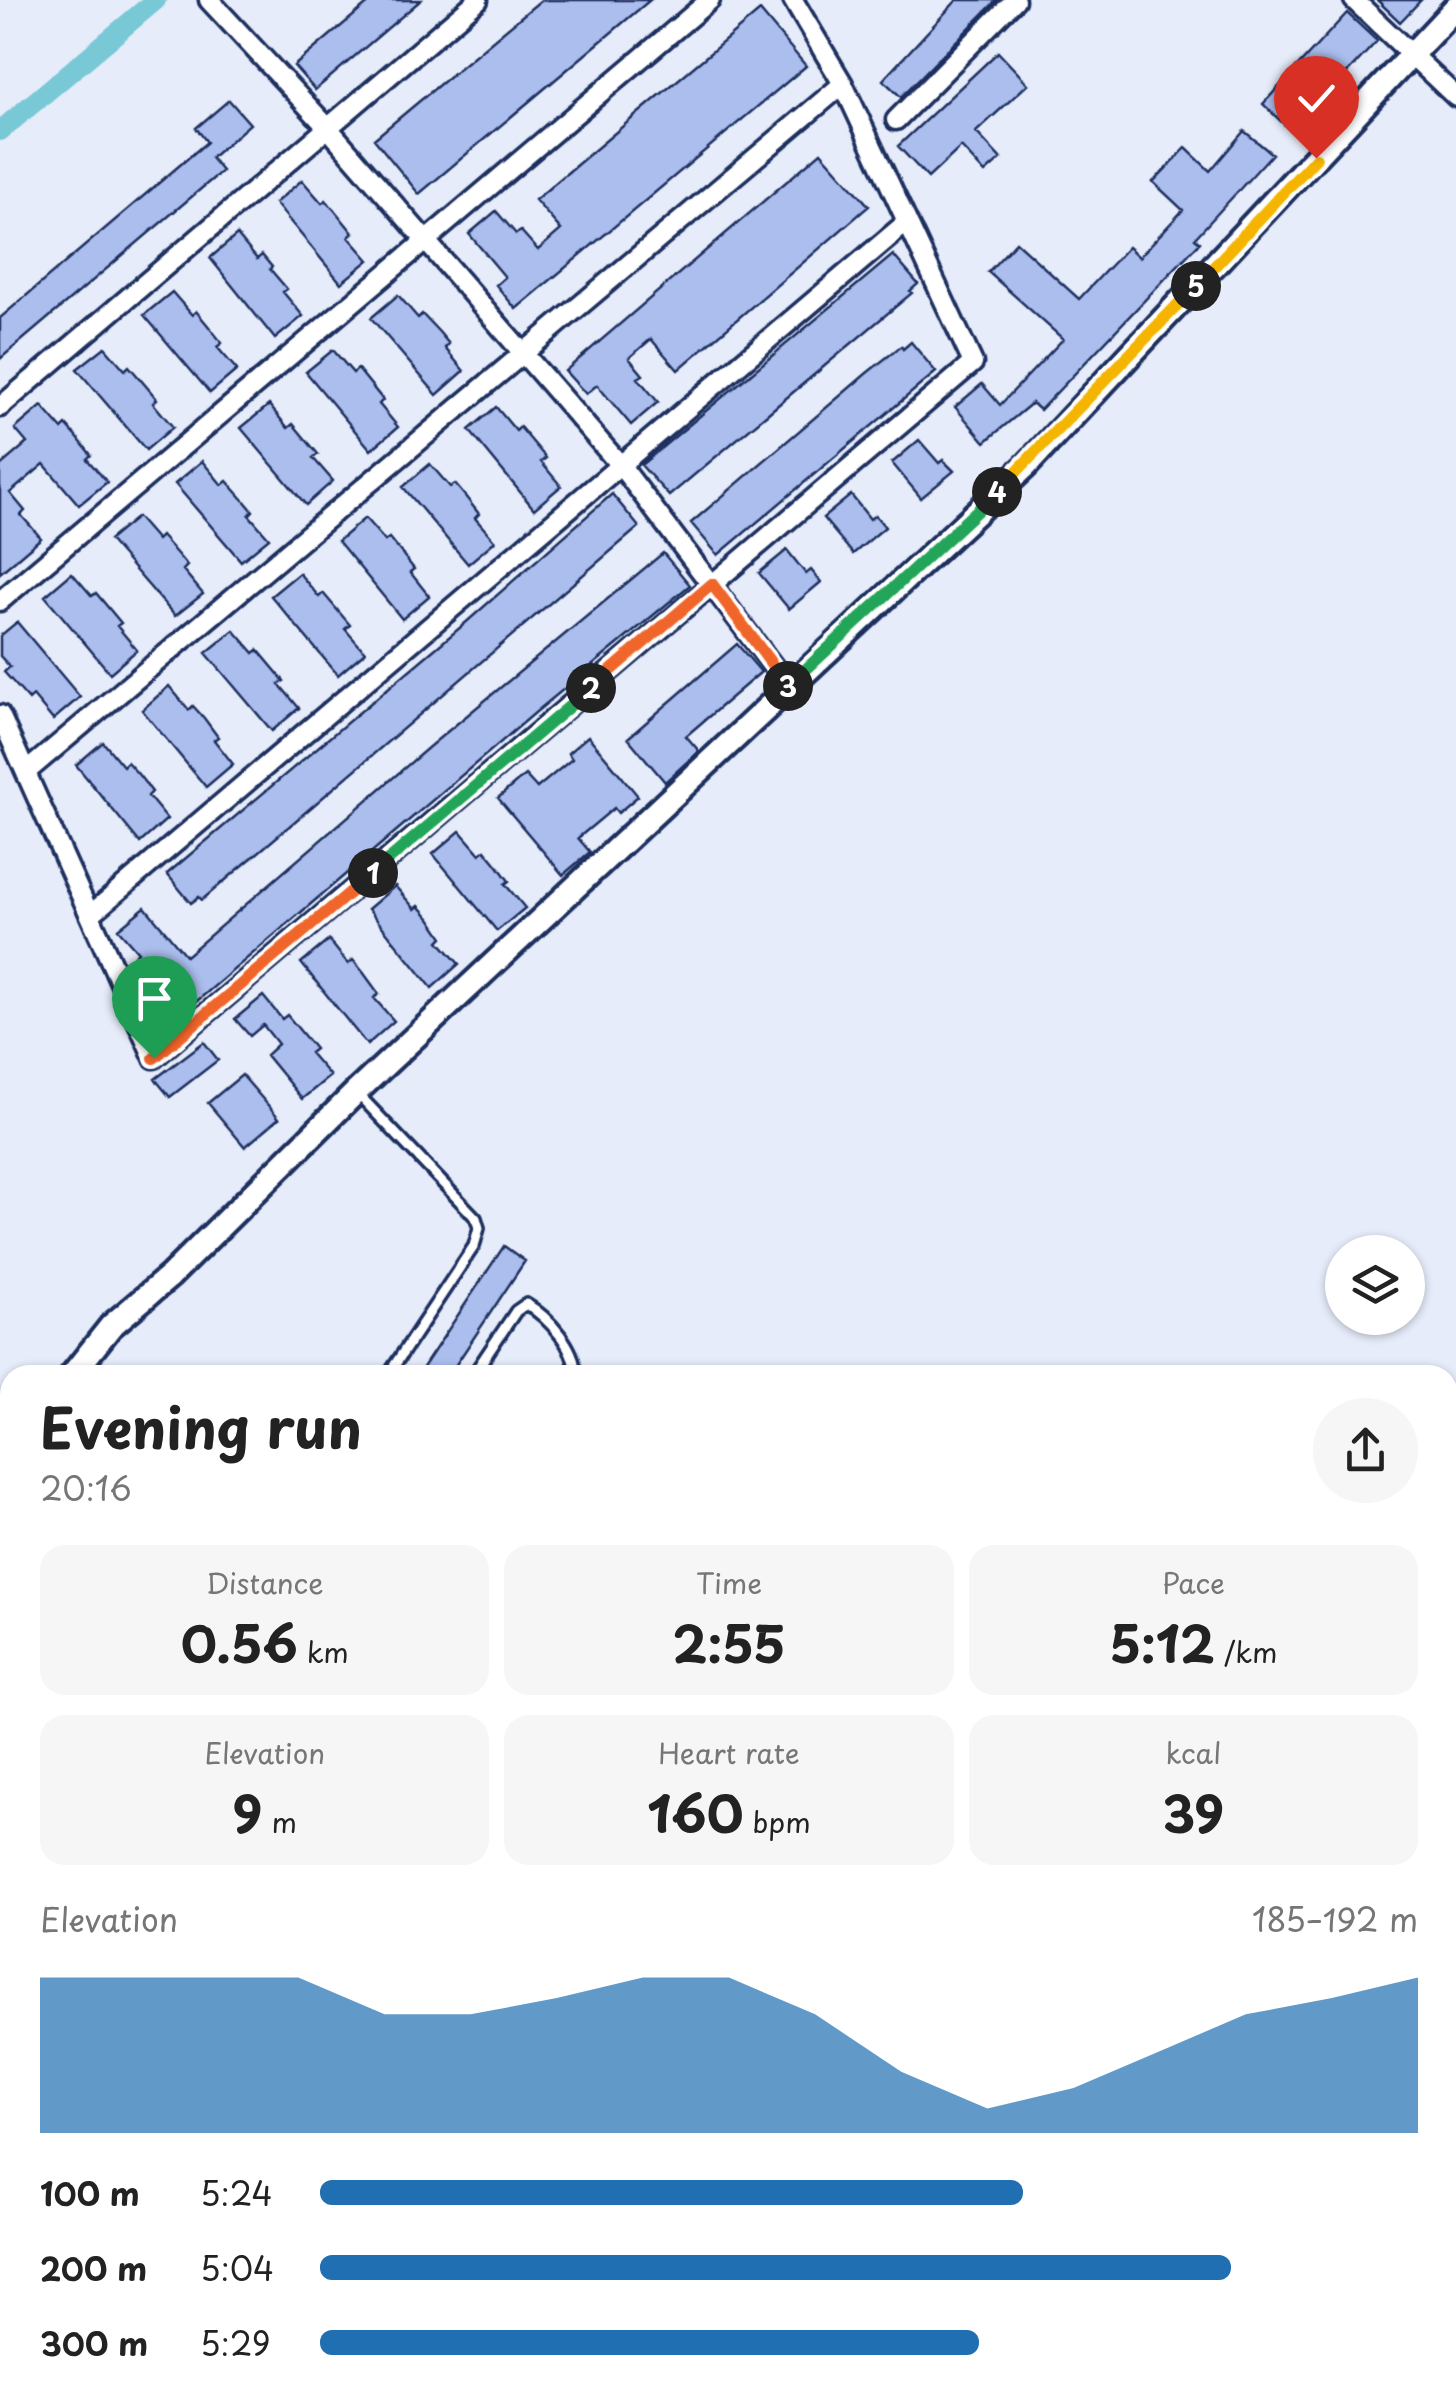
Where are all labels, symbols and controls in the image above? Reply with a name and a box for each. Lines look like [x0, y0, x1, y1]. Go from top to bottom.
pin [1274, 56, 1359, 159]
icon: check [1289, 71, 1344, 126]
pin: 5 [1171, 261, 1221, 311]
text: 5 [1187, 264, 1205, 307]
pin: 4 [972, 467, 1022, 517]
text: 4 [987, 470, 1007, 513]
pin: 3 [763, 661, 813, 711]
pin: 2 [566, 663, 616, 713]
text: 3 [779, 664, 797, 707]
text: 2 [581, 666, 601, 709]
pin: 1 [348, 848, 398, 898]
text: 1 [366, 851, 380, 894]
pin [112, 956, 197, 1059]
icon: arrive [127, 971, 182, 1026]
map controls [1325, 1235, 1425, 1335]
button: layers [1325, 1235, 1425, 1335]
text: Evening run [40, 1385, 362, 1468]
button: share [1313, 1398, 1418, 1503]
text: 20:16 [40, 1464, 132, 1512]
text: Distance [206, 1561, 323, 1604]
text: Time [696, 1561, 762, 1604]
text: Pace [1162, 1561, 1225, 1604]
text: 0.56 [181, 1604, 298, 1680]
text: 2:55 [672, 1604, 786, 1680]
text: 5:12 [1109, 1604, 1215, 1680]
text: km [298, 1630, 349, 1673]
text: /km [1215, 1630, 1277, 1673]
text: Elevation [204, 1731, 325, 1774]
text: Heart rate [658, 1731, 800, 1774]
text: kcal [1165, 1731, 1221, 1774]
text: 9 [232, 1774, 262, 1850]
text: 160 [647, 1774, 743, 1850]
text: 39 [1162, 1774, 1224, 1850]
text: m [262, 1800, 297, 1843]
text: bpm [743, 1800, 811, 1843]
text: Elevation [40, 1895, 178, 1943]
text: 185–192 m [1252, 1895, 1418, 1943]
text: 100 m [40, 2169, 140, 2217]
text: 5:24 [200, 2169, 273, 2217]
text: 200 m [40, 2244, 147, 2292]
text: 5:04 [200, 2244, 274, 2292]
text: 300 m [40, 2319, 148, 2367]
text: 5:29 [200, 2319, 271, 2367]

